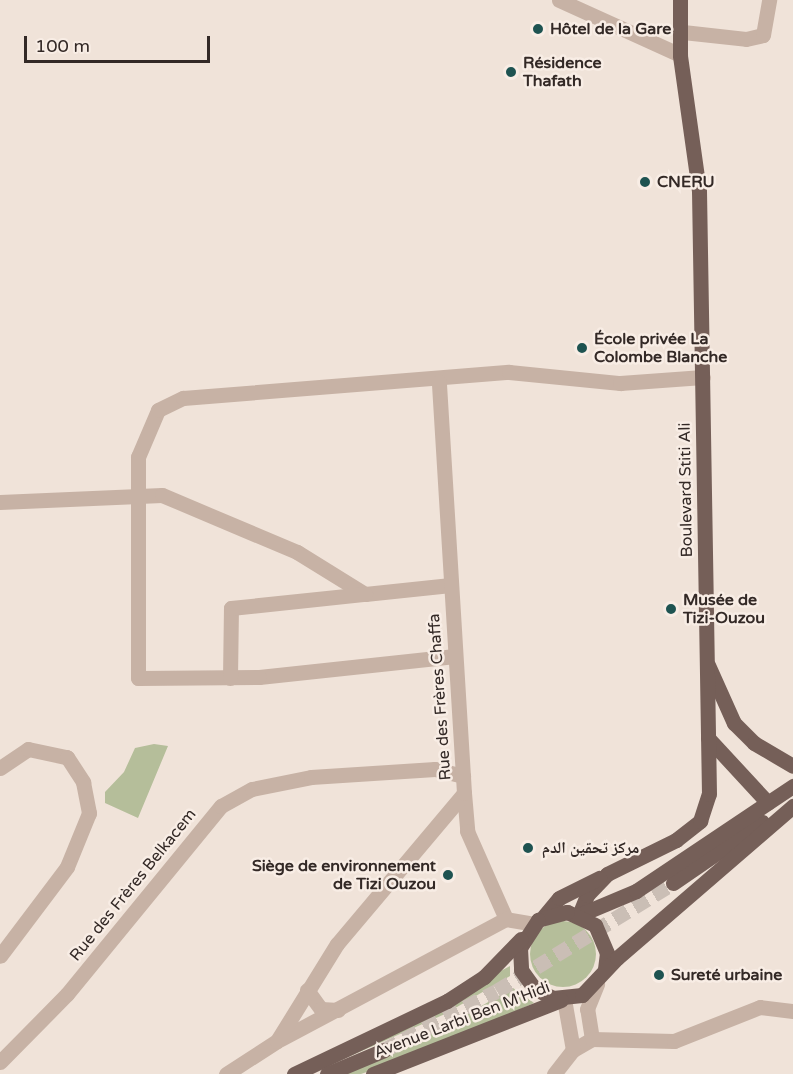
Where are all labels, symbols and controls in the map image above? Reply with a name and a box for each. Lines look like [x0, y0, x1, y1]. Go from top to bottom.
place label: Hôtel de la Gare [550, 19, 671, 39]
marker: Hôtel de la Gare [531, 22, 545, 36]
scale bar [27, 24, 213, 62]
text: 100 m [35, 35, 90, 57]
place label: Résidence Thafath [523, 53, 602, 91]
marker: Résidence Thafath [504, 65, 518, 79]
place label: CNERU [657, 172, 715, 192]
marker: CNERU [638, 175, 652, 189]
place label: École privée La Colombe Blanche [594, 329, 727, 367]
marker: École privée La Colombe Blanche [575, 341, 589, 355]
street label: Boulevard Stiti Ali [675, 423, 697, 557]
place label: Musée de Tizi-Ouzou [683, 590, 765, 628]
marker: Musée de Tizi-Ouzou [664, 602, 678, 616]
street label: Rue des Frères Chaffa [425, 613, 455, 781]
street label: Rue des Frères Belkacem [66, 805, 200, 965]
place label: مركز تحقين الدم [542, 838, 639, 858]
marker: مركز تحقين الدم [519, 839, 537, 857]
place label: Siège de environnement de Tizi Ouzou [252, 856, 436, 894]
marker: Siège de environnement de Tizi Ouzou [441, 868, 455, 882]
place label: Sureté urbaine [671, 965, 782, 985]
marker: Sureté urbaine [652, 968, 666, 982]
street label: Avenue Larbi Ben M'Hidi [371, 978, 553, 1062]

